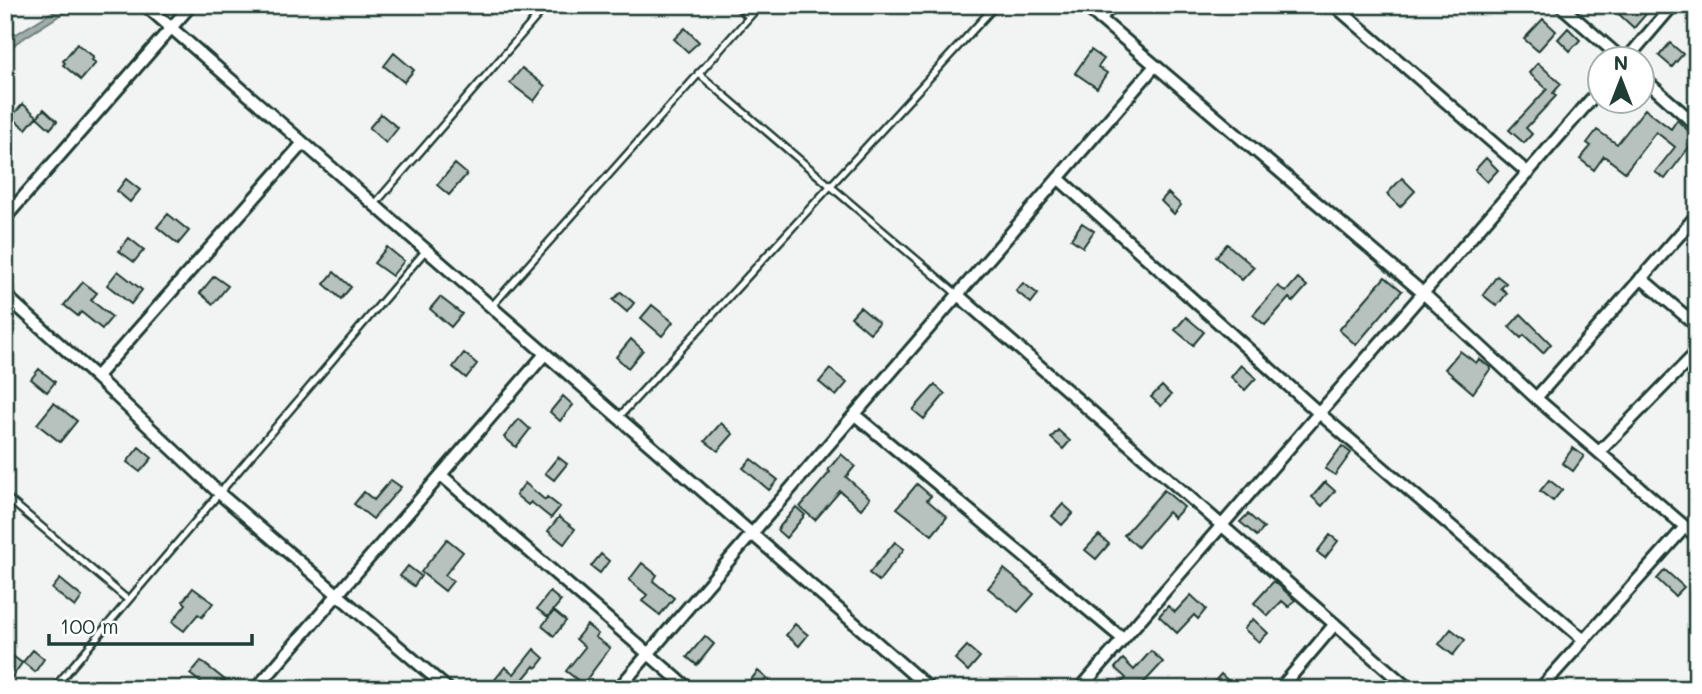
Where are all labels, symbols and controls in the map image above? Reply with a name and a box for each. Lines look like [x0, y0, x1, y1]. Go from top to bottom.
north arrow [1586, 46, 1656, 116]
text: N [1614, 50, 1628, 75]
scale bar [49, 603, 252, 647]
text: 100 m [60, 612, 119, 639]

